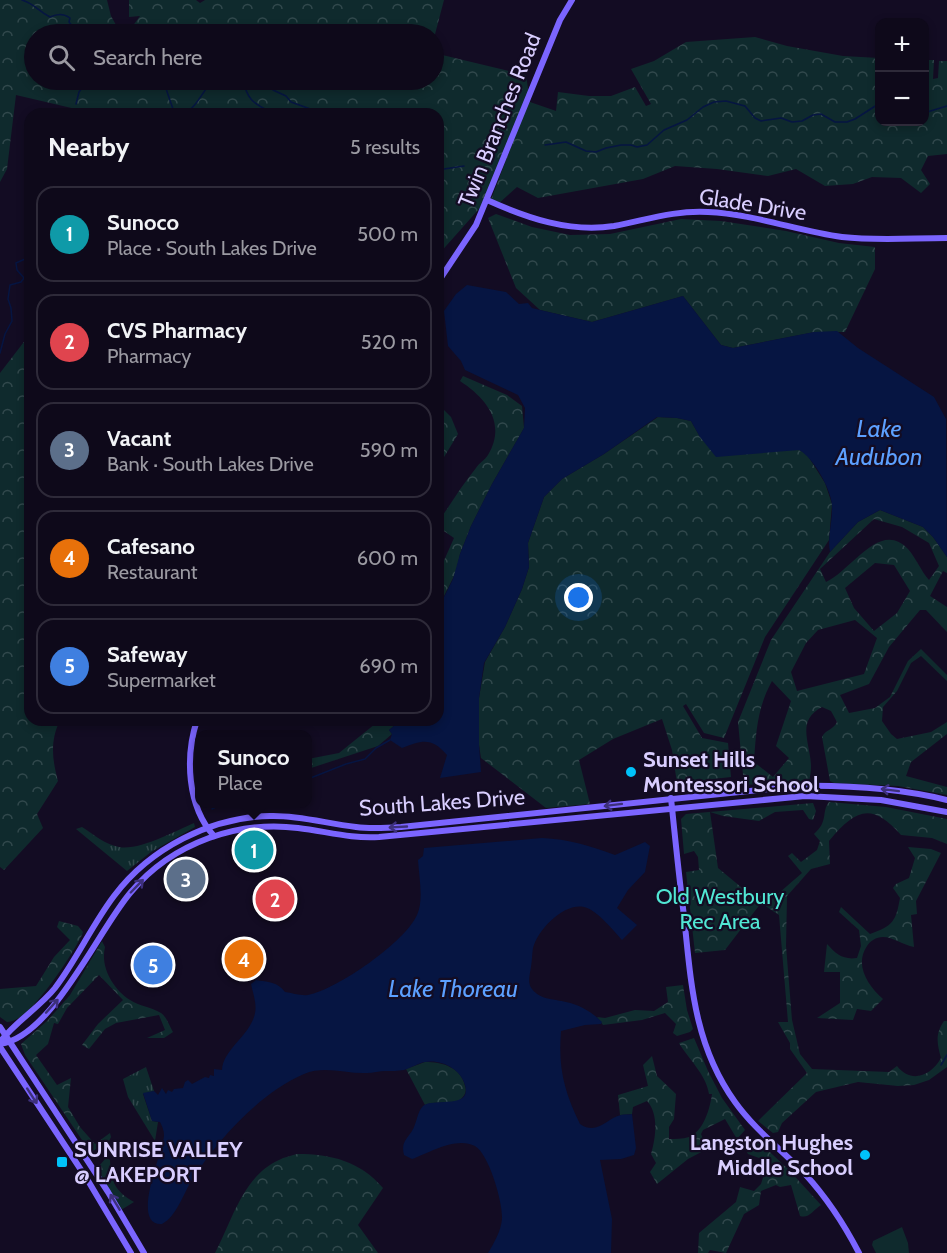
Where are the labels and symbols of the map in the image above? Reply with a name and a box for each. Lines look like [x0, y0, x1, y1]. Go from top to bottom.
street label: Twin Branches Road [452, 29, 547, 211]
street label: Glade Drive [697, 183, 808, 226]
water label: Lake Audubon [835, 414, 922, 471]
your location [564, 583, 593, 612]
place label: Sunset Hills Montessori School [643, 746, 819, 798]
marker: Sunset Hills Montessori School [624, 765, 638, 779]
street label: South Lakes Drive [358, 783, 526, 822]
one-way arrow [880, 784, 900, 795]
one-way arrow [604, 800, 624, 811]
one-way arrow [389, 822, 409, 833]
pin: 1 [234, 828, 274, 872]
pin: 3 [166, 856, 206, 902]
pin: 2 [256, 876, 294, 922]
one-way arrow [129, 879, 143, 894]
park label: Old Westbury Rec Area [656, 883, 784, 935]
pin: 4 [224, 936, 264, 982]
pin: 5 [134, 942, 172, 988]
water label: Lake Thoreau [388, 974, 518, 1003]
one-way arrow [45, 999, 59, 1014]
one-way arrow [26, 1087, 38, 1104]
place label: Langston Hughes Middle School [690, 1129, 853, 1181]
place label: SUNRISE VALLEY @ LAKEPORT [74, 1136, 243, 1188]
marker: Langston Hughes Middle School [858, 1148, 872, 1162]
marker: SUNRISE VALLEY @ LAKEPORT [55, 1155, 69, 1169]
one-way arrow [108, 1194, 120, 1211]

